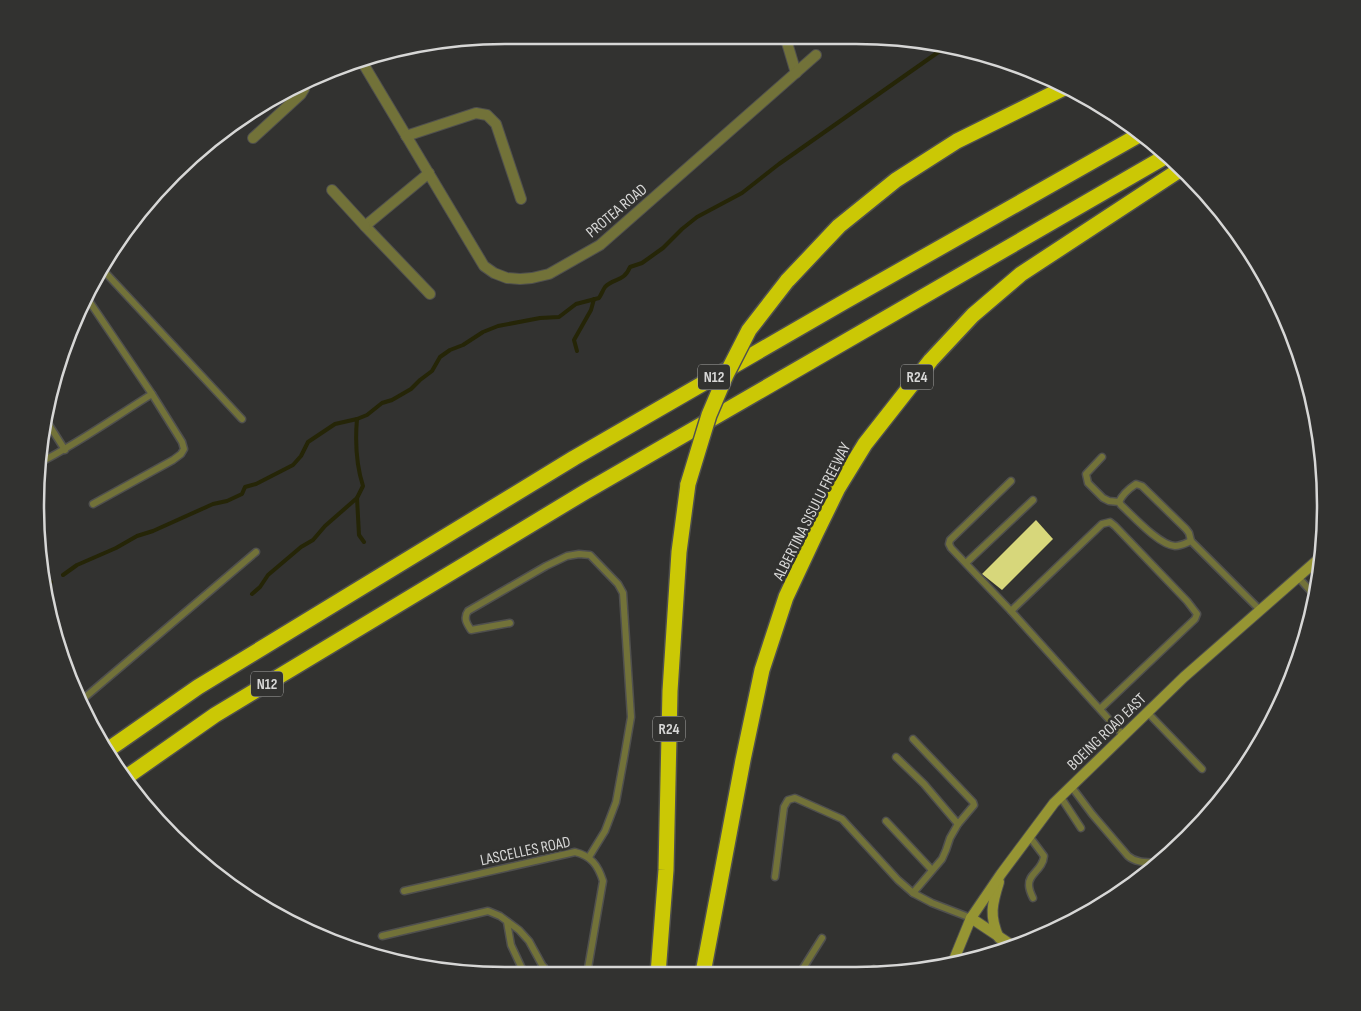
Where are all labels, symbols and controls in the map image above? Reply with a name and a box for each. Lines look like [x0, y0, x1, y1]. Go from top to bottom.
street label: PROTEA ROAD [583, 180, 651, 242]
road number: N12 [698, 364, 730, 390]
road number: R24 [901, 364, 933, 390]
street label: ALBERTINA SISULU FREEWAY [769, 440, 855, 584]
road number: N12 [251, 672, 283, 696]
street label: BOEING ROAD EAST [1064, 689, 1151, 775]
road number: R24 [653, 716, 685, 742]
street label: LASCELLES ROAD [478, 833, 572, 870]

